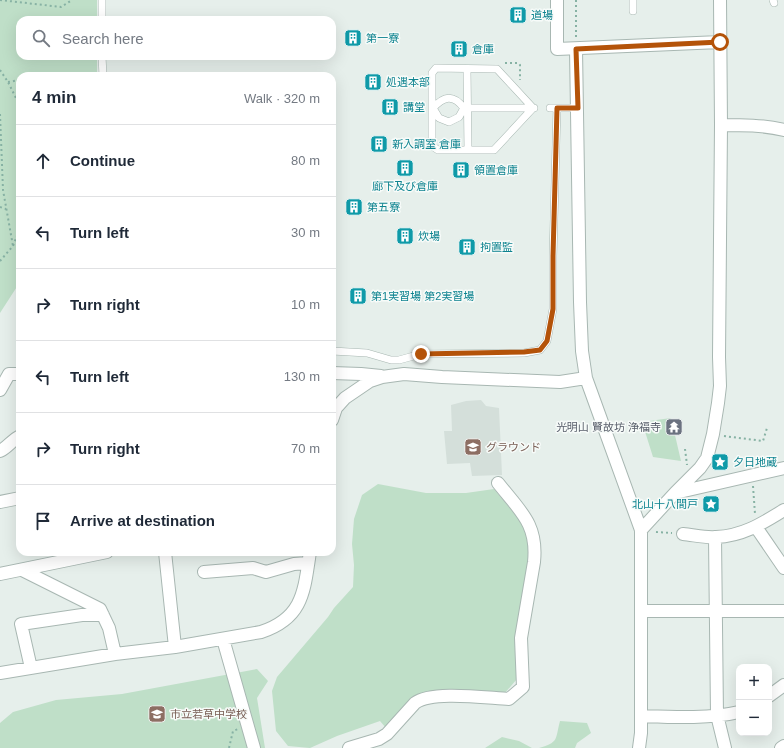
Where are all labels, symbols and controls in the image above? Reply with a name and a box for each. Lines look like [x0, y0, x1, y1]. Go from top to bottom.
building icon: 道場 [508, 5, 528, 25]
place label: 道場 [531, 9, 553, 21]
search box [16, 16, 336, 60]
icon: search [30, 27, 52, 49]
building icon: 第一寮 [343, 28, 363, 48]
text: Search here [62, 30, 144, 47]
place label: 第一寮 [366, 32, 399, 44]
route start [711, 33, 729, 51]
building icon: 倉庫 [449, 39, 469, 59]
place label: 倉庫 [472, 43, 494, 55]
building icon: 処遇本部 [363, 72, 383, 92]
place label: 処遇本部 [386, 76, 430, 88]
text: 4 min [32, 88, 76, 107]
text: Walk · 320 m [244, 91, 320, 106]
building icon: 講堂 [380, 97, 400, 117]
place label: 講堂 [403, 101, 425, 113]
building icon: 新入調室 倉庫 [369, 134, 389, 154]
place label: 新入調室 倉庫 [392, 138, 461, 150]
icon: ahead [32, 150, 54, 172]
text: Continue [70, 152, 135, 169]
text: 80 m [291, 153, 320, 168]
building icon: 廊下及び倉庫 [395, 158, 415, 178]
building icon: 領置倉庫 [451, 160, 471, 180]
place label: 領置倉庫 [474, 164, 518, 176]
place label: 廊下及び倉庫 [372, 180, 438, 192]
building icon: 第五寮 [344, 197, 364, 217]
place label: 第五寮 [367, 201, 400, 213]
icon: left [32, 222, 54, 244]
text: Turn left [70, 224, 129, 241]
text: 30 m [291, 225, 320, 240]
building icon: 炊場 [395, 226, 415, 246]
place label: 炊場 [418, 230, 440, 242]
building icon: 拘置監 [457, 237, 477, 257]
place label: 拘置監 [480, 241, 513, 253]
building icon: 第1実習場 第2実習場 [348, 286, 368, 306]
place label: 第1実習場 第2実習場 [371, 290, 474, 302]
icon: right [32, 294, 54, 316]
text: Turn right [70, 296, 140, 313]
text: 10 m [291, 297, 320, 312]
route end [412, 345, 430, 363]
icon: left [32, 366, 54, 388]
text: Turn left [70, 368, 129, 385]
text: 130 m [284, 369, 320, 384]
temple icon: 光明山 賢故坊 浄福寺 [664, 417, 684, 437]
place label: 光明山 賢故坊 浄福寺 [556, 421, 661, 433]
school or university icon: グラウンド [463, 437, 483, 457]
icon: right [32, 438, 54, 460]
text: Turn right [70, 440, 140, 457]
text: 70 m [291, 441, 320, 456]
place label: グラウンド [486, 441, 541, 453]
place icon: 夕日地蔵 [710, 452, 730, 472]
place label: 夕日地蔵 [733, 456, 777, 468]
place icon: 北山十八間戸 [701, 494, 721, 514]
place label: 北山十八間戸 [632, 498, 698, 510]
icon: arrive [32, 510, 54, 532]
text: Arrive at destination [70, 512, 215, 529]
map controls [736, 664, 772, 736]
button: + [736, 664, 772, 700]
button: − [736, 700, 772, 736]
school or university icon: 市立若草中学校 [147, 704, 167, 724]
place label: 市立若草中学校 [170, 708, 247, 720]

